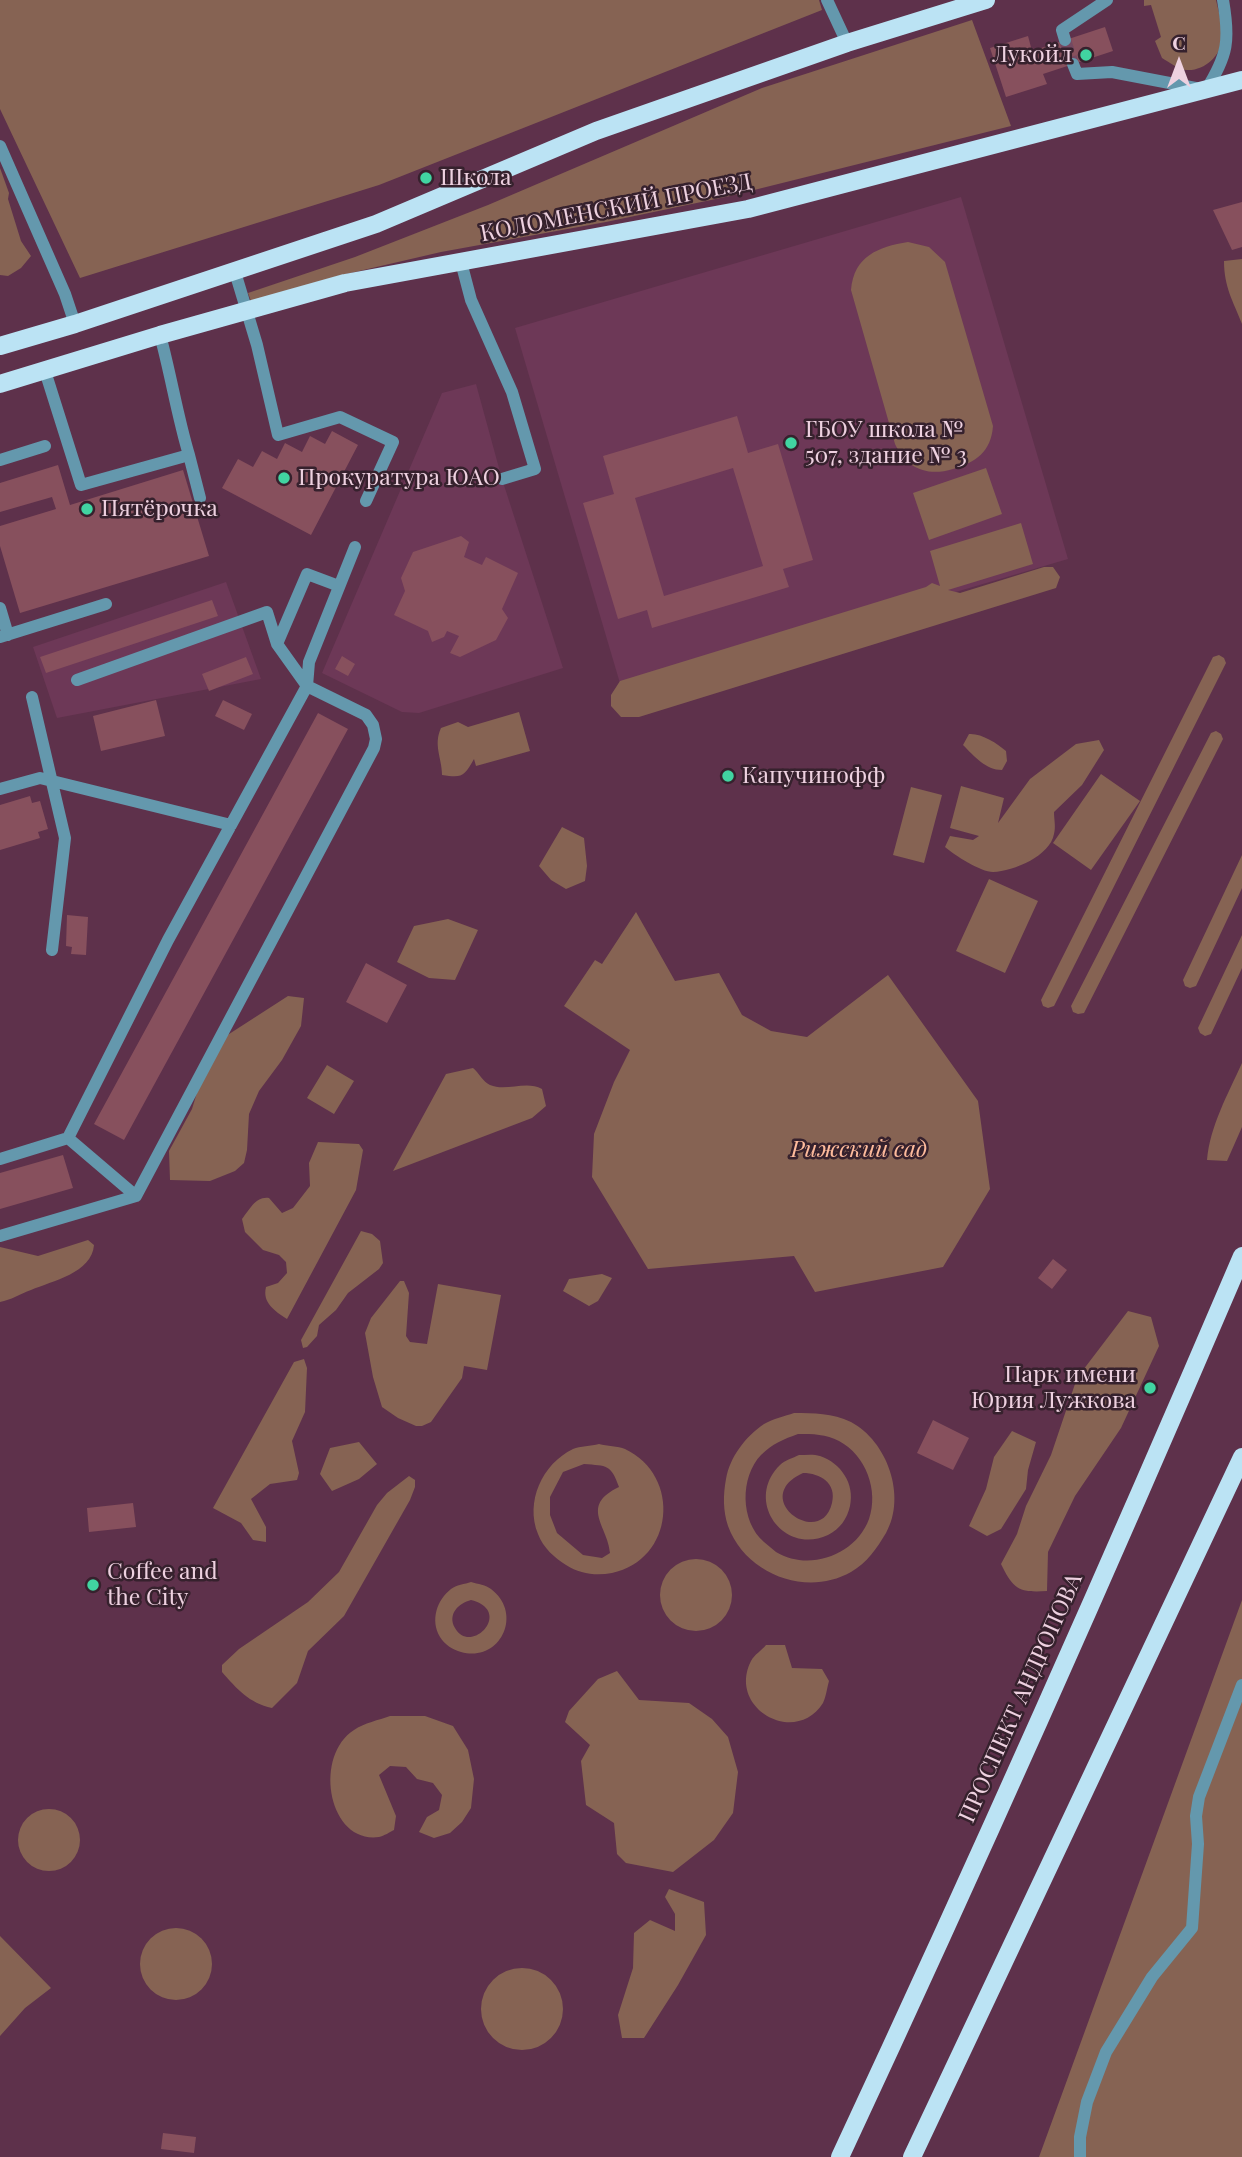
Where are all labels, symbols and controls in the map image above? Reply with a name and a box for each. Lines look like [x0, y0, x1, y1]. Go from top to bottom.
north arrow [1144, 28, 1214, 98]
text: С [1172, 29, 1186, 55]
place label: Лукойл [992, 41, 1072, 69]
marker: Лукойл [1078, 47, 1094, 63]
place label: Школа [440, 164, 511, 192]
street label: КОЛОМЕНСКИЙ ПРОЕЗД [478, 168, 754, 248]
marker: Школа [418, 170, 434, 186]
place label: ГБОУ школа № 507, здание № 3 [805, 416, 967, 470]
marker: ГБОУ школа № 507, здание № 3 [783, 435, 799, 451]
place label: Прокуратура ЮАО [298, 464, 500, 492]
marker: Прокуратура ЮАО [276, 470, 292, 486]
place label: Пятёрочка [101, 495, 218, 523]
marker: Пятёрочка [79, 501, 95, 517]
place label: Капучинофф [742, 762, 885, 790]
marker: Капучинофф [720, 768, 736, 784]
park label: Рижский сад [791, 1136, 927, 1164]
place label: Парк имени Юрия Лужкова [971, 1361, 1136, 1415]
marker: Парк имени Юрия Лужкова [1142, 1380, 1158, 1396]
place label: Coffee and the City [107, 1558, 218, 1612]
street label: ПРОСПЕКТ АНДРОПОВА [953, 1569, 1089, 1827]
marker: Coffee and the City [85, 1577, 101, 1593]

